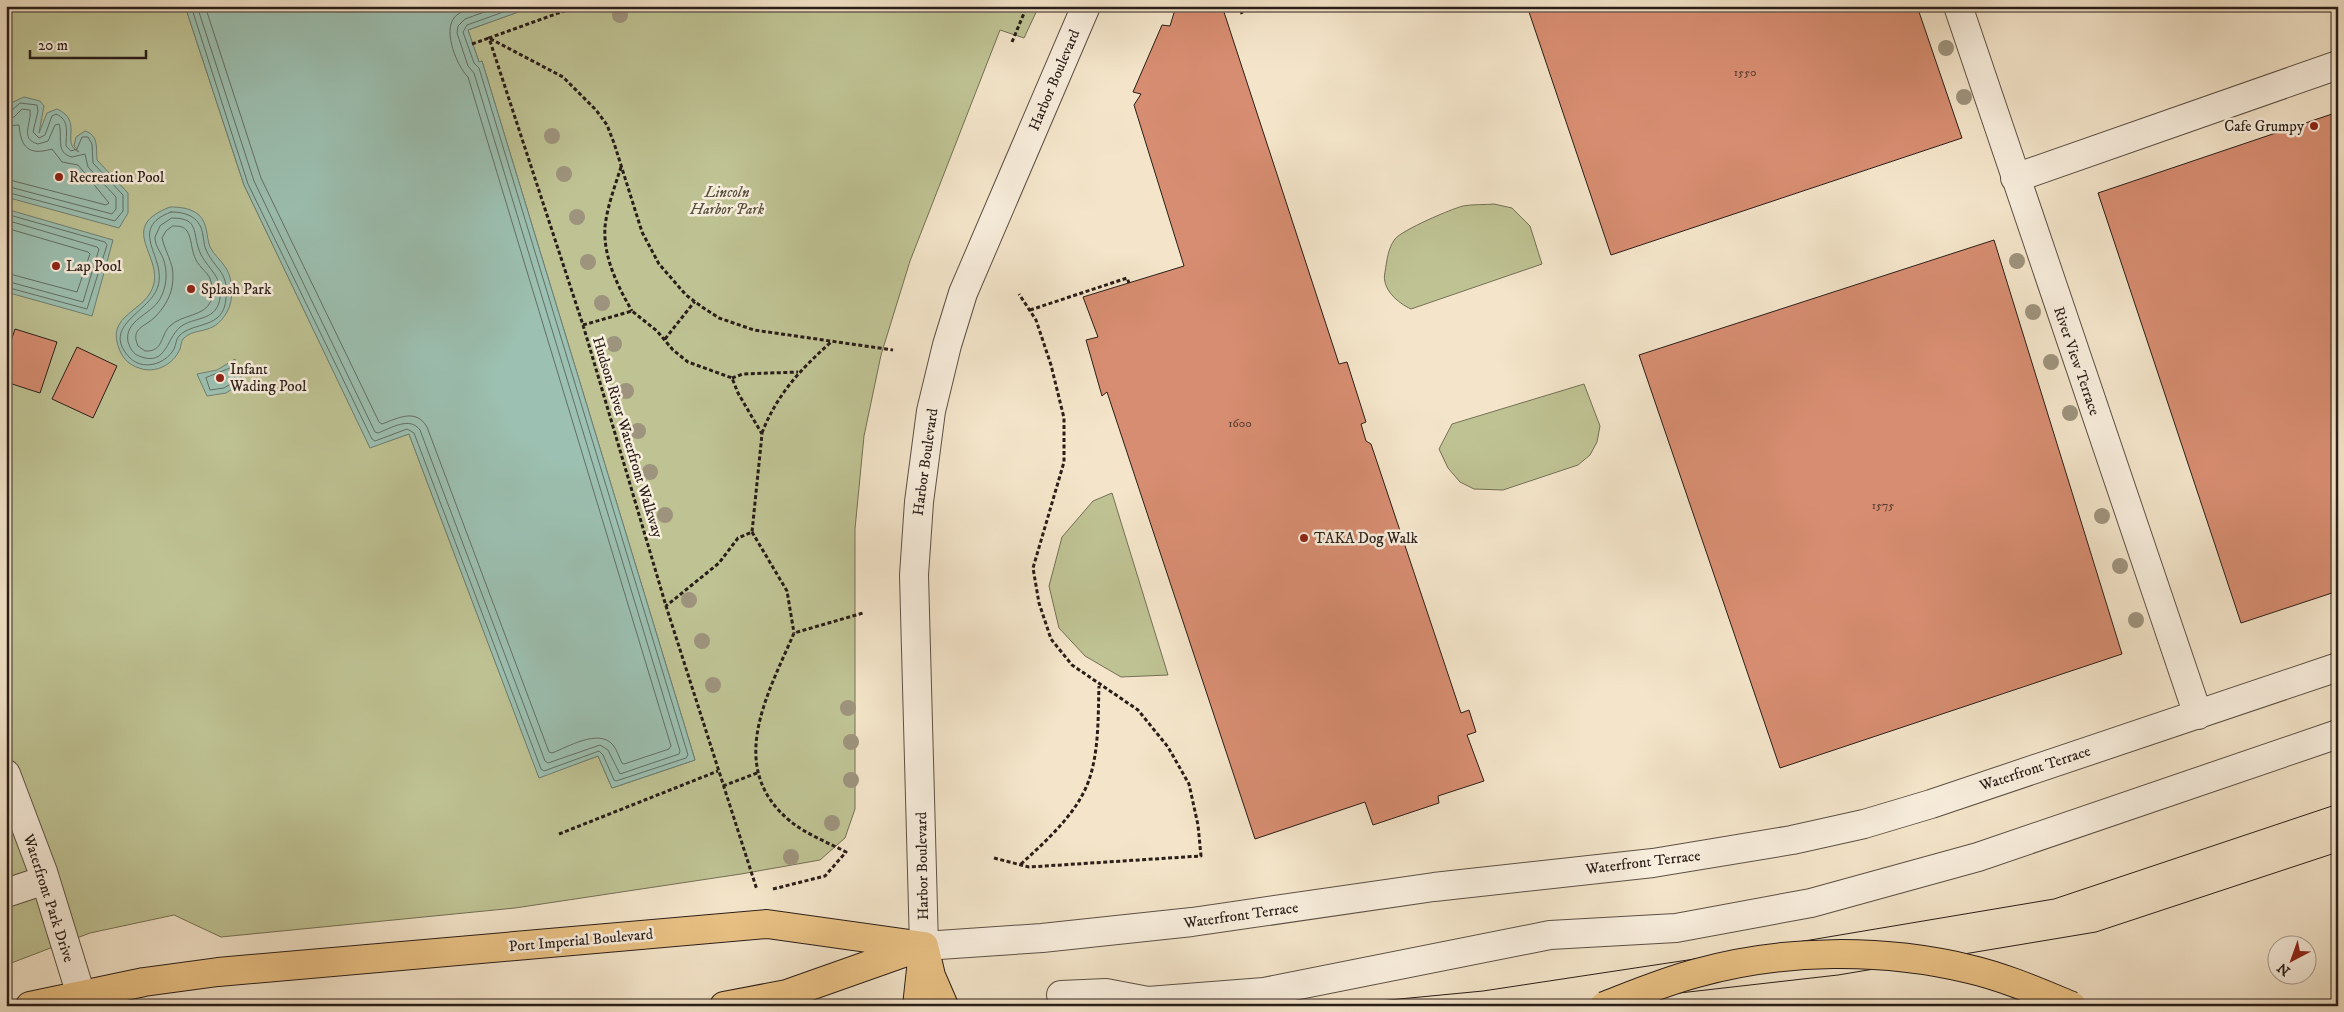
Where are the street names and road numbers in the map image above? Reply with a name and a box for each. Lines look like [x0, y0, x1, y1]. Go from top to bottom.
street label: Harbor Boulevard [1025, 26, 1085, 134]
street label: River View Terrace [2049, 304, 2104, 418]
street label: Hudson River Waterfront Walkway [588, 334, 667, 541]
street label: Harbor Boulevard [909, 407, 943, 517]
street label: Waterfront Terrace [1976, 742, 2093, 796]
street label: Harbor Boulevard [912, 811, 933, 920]
street label: Waterfront Park Drive [18, 831, 78, 965]
street label: Waterfront Terrace [1584, 846, 1702, 879]
street label: Waterfront Terrace [1182, 898, 1300, 933]
street label: Port Imperial Boulevard [508, 925, 654, 956]

